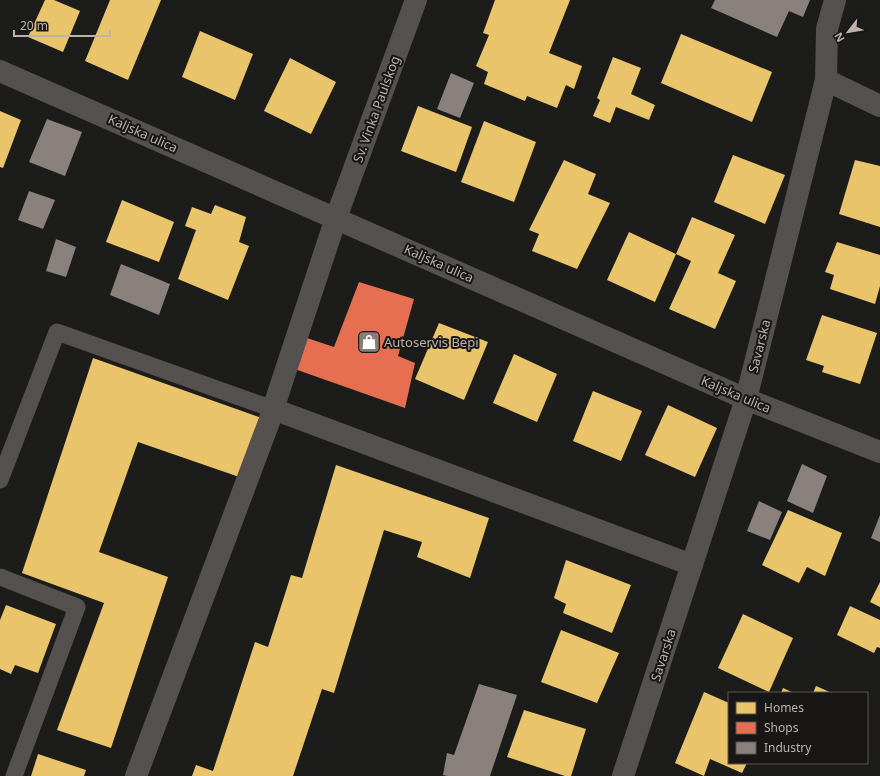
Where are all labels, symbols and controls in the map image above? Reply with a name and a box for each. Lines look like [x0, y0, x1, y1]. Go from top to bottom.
scale bar [14, 12, 110, 38]
north arrow [828, 12, 868, 52]
text: 20 m [20, 17, 48, 34]
text: N [830, 30, 848, 45]
street label: Sv. Vinka Paulskog [348, 53, 404, 165]
street label: Kaljska ulica [105, 110, 181, 156]
street label: Kaljska ulica [401, 240, 477, 286]
street label: Savarska [744, 318, 774, 374]
shop icon: Autoservis Bepi [356, 329, 382, 355]
place label: Autoservis Bepi [384, 333, 479, 351]
street label: Kaljska ulica [698, 371, 774, 417]
street label: Savarska [646, 626, 680, 684]
legend [728, 692, 868, 764]
text: Homes [764, 699, 804, 716]
text: Shops [764, 719, 799, 736]
text: Industry [764, 739, 812, 756]

